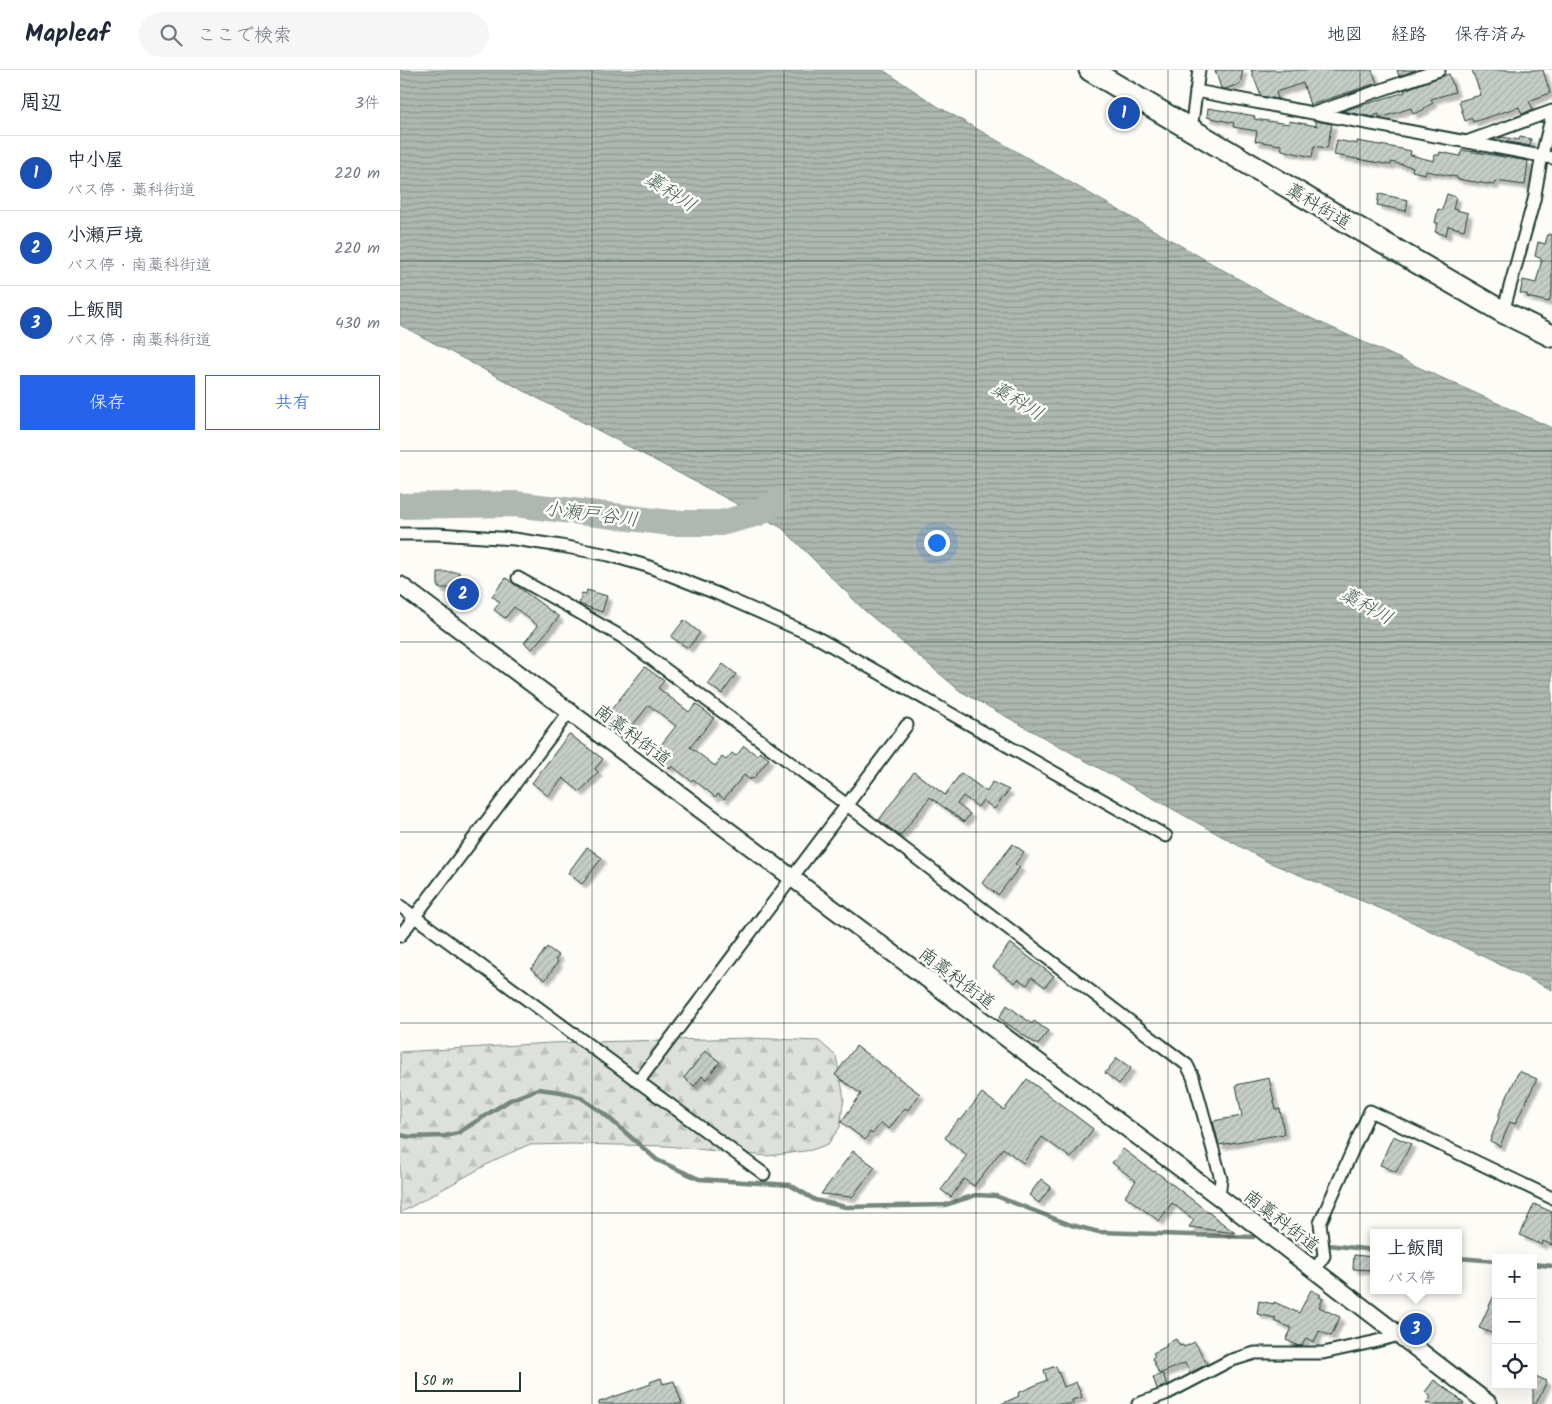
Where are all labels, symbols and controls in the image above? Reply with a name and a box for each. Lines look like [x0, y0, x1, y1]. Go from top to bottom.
search box [139, 12, 489, 57]
text: Mapleaf [25, 15, 109, 54]
icon: search [157, 21, 185, 49]
text: ここで検索 [197, 21, 292, 51]
text: 地図 [1327, 21, 1363, 50]
text: 経路 [1391, 21, 1427, 50]
text: 保存済み [1455, 21, 1527, 50]
text: 周辺 [20, 87, 62, 120]
text: 3件 [355, 91, 380, 116]
pin: 1 [1108, 94, 1140, 132]
text: 中小屋 [67, 146, 124, 176]
text: 1 [34, 161, 38, 186]
text: 220 m [334, 161, 380, 186]
water label: 藁科川 [638, 165, 702, 221]
street label: 藁科街道 [1280, 176, 1357, 238]
text: バス停 · 藁科街道 [67, 178, 196, 203]
text: 小瀬戸境 [67, 221, 143, 251]
text: 2 [31, 236, 41, 261]
text: 220 m [334, 236, 380, 261]
text: バス停 · 南藁科街道 [67, 253, 212, 278]
text: 上飯間 [67, 296, 124, 326]
text: 3 [32, 311, 40, 336]
text: 430 m [335, 311, 380, 336]
text: バス停 · 南藁科街道 [67, 328, 212, 353]
water label: 藁科川 [985, 374, 1049, 429]
button: 保存 [20, 375, 195, 430]
button: 共有 [205, 375, 380, 430]
water label: 小瀬戸谷川 [542, 494, 640, 536]
your location [924, 530, 950, 556]
pin: 2 [447, 575, 479, 613]
water label: 藁科川 [1334, 580, 1398, 634]
street label: 南藁科街道 [587, 698, 677, 775]
street label: 南藁科街道 [911, 941, 1001, 1018]
street label: 南藁科街道 [1237, 1183, 1325, 1261]
popup [1370, 1229, 1462, 1294]
text: 上飯間 [1387, 1234, 1445, 1264]
map controls [1492, 1254, 1537, 1389]
button: + [1492, 1254, 1537, 1299]
text: バス停 [1387, 1266, 1436, 1291]
button: − [1492, 1299, 1537, 1344]
pin: 3 [1400, 1310, 1432, 1348]
button: locate [1492, 1344, 1537, 1389]
scale bar [415, 1369, 521, 1392]
text: 50 m [422, 1370, 453, 1392]

